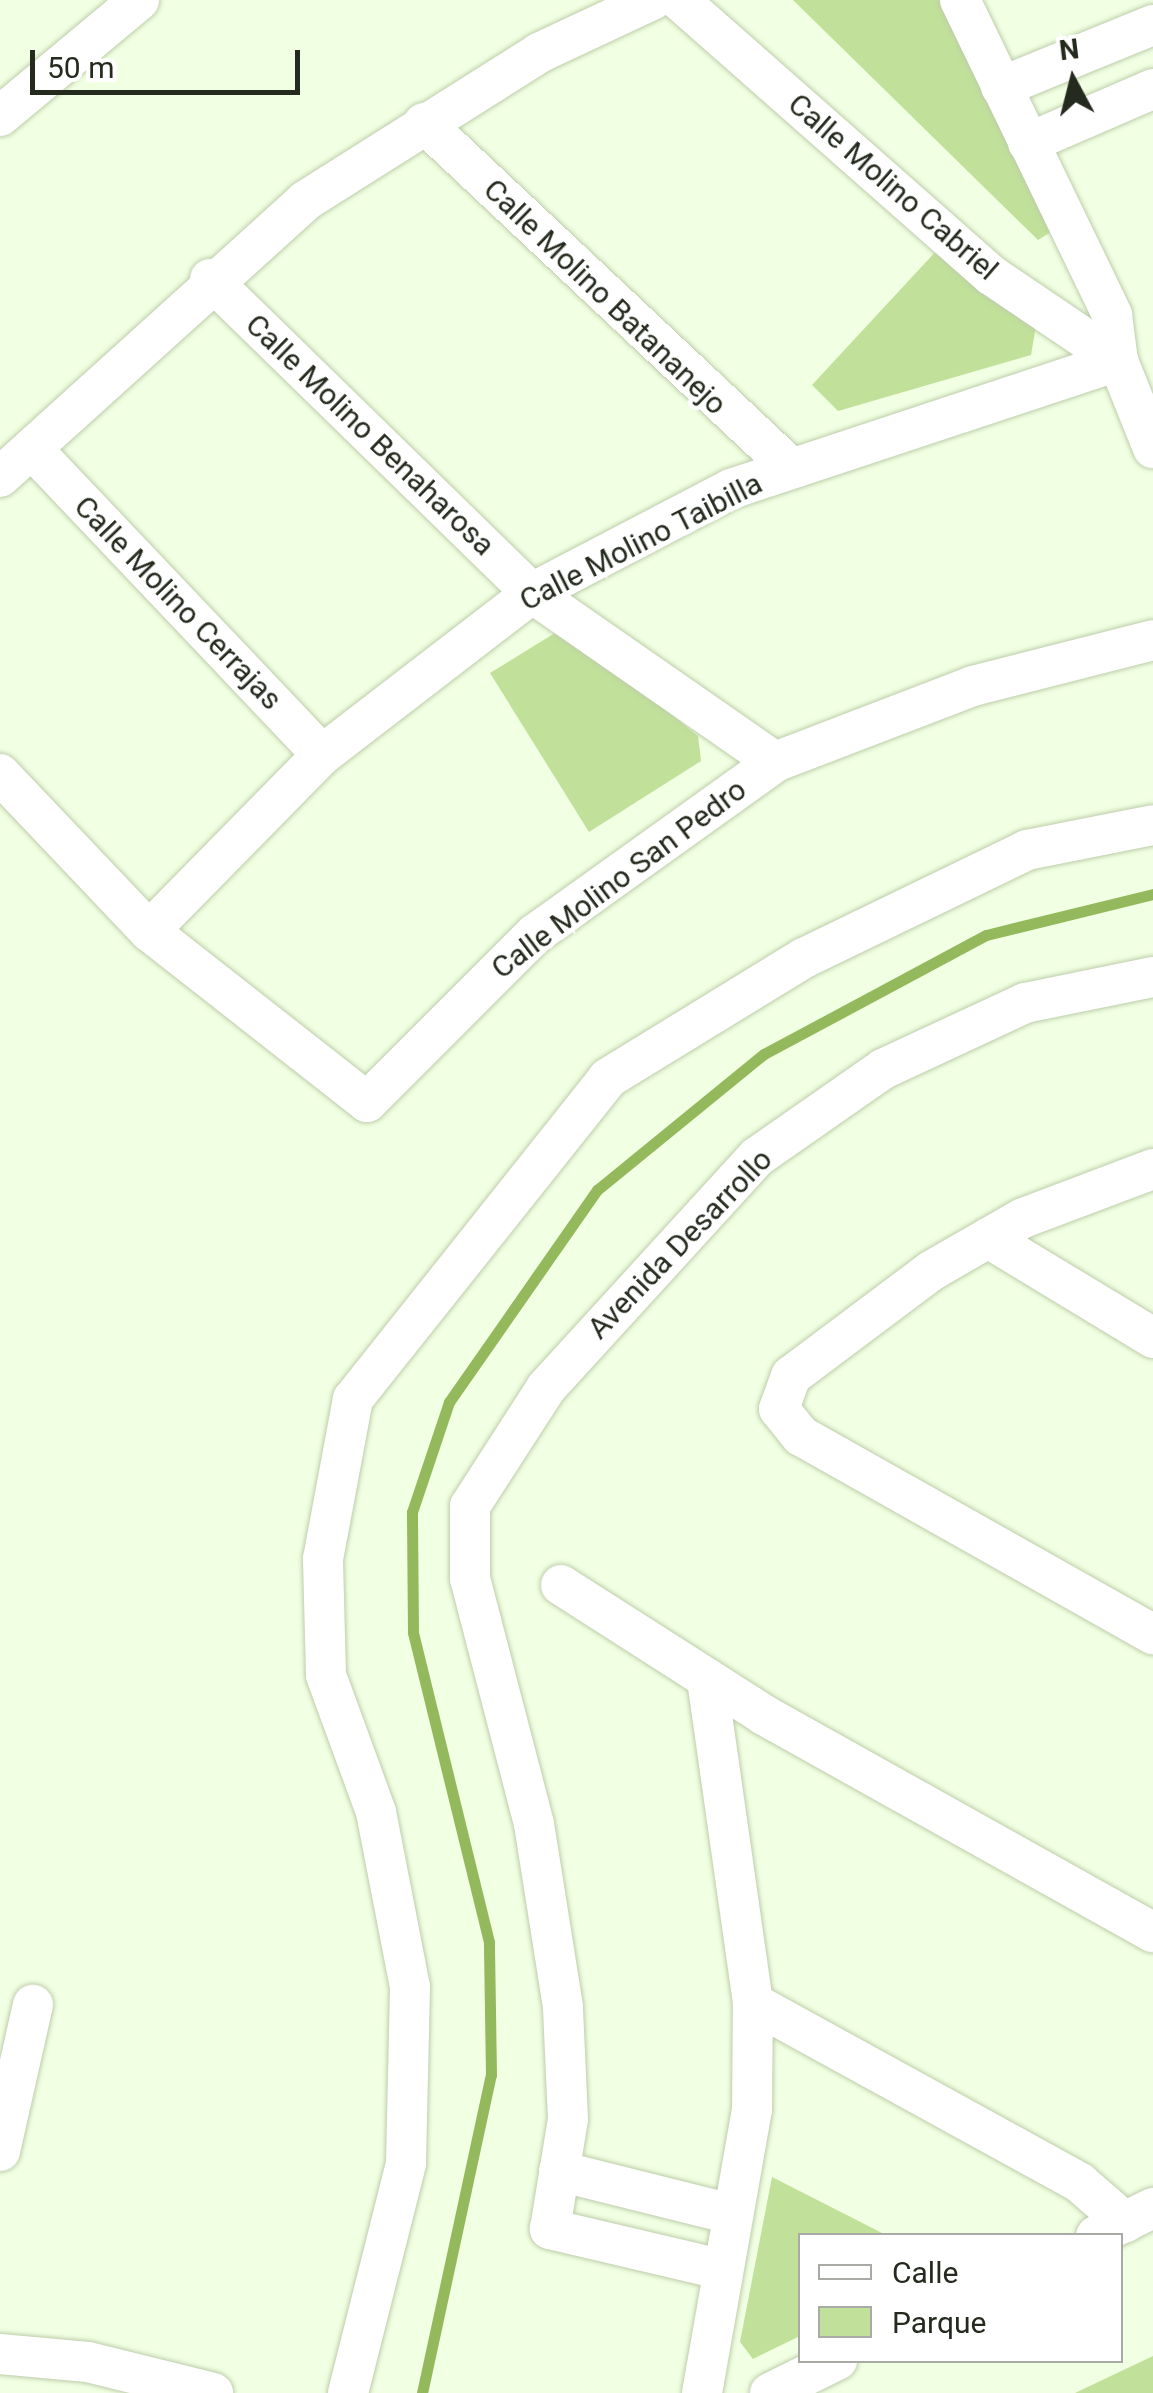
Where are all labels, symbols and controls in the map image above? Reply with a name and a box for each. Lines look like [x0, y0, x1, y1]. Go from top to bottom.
scale bar [35, 30, 305, 92]
north arrow [1023, 30, 1123, 130]
text: N [1057, 32, 1081, 67]
text: 50 m [47, 50, 114, 85]
street label: Calle Molino Cabriel [781, 86, 1005, 288]
street label: Calle Molino Batananejo [476, 172, 734, 422]
street label: Calle Molino Benaharosa [238, 307, 502, 563]
street label: Calle Molino Taibilla [514, 465, 768, 619]
street label: Calle Molino Cerrajas [67, 489, 289, 717]
street label: Calle Molino San Pedro [485, 772, 753, 986]
street label: Avenida Desarrollo [580, 1142, 780, 1346]
legend [798, 2233, 1123, 2363]
text: Calle [892, 2255, 958, 2290]
text: Parque [892, 2305, 986, 2340]

